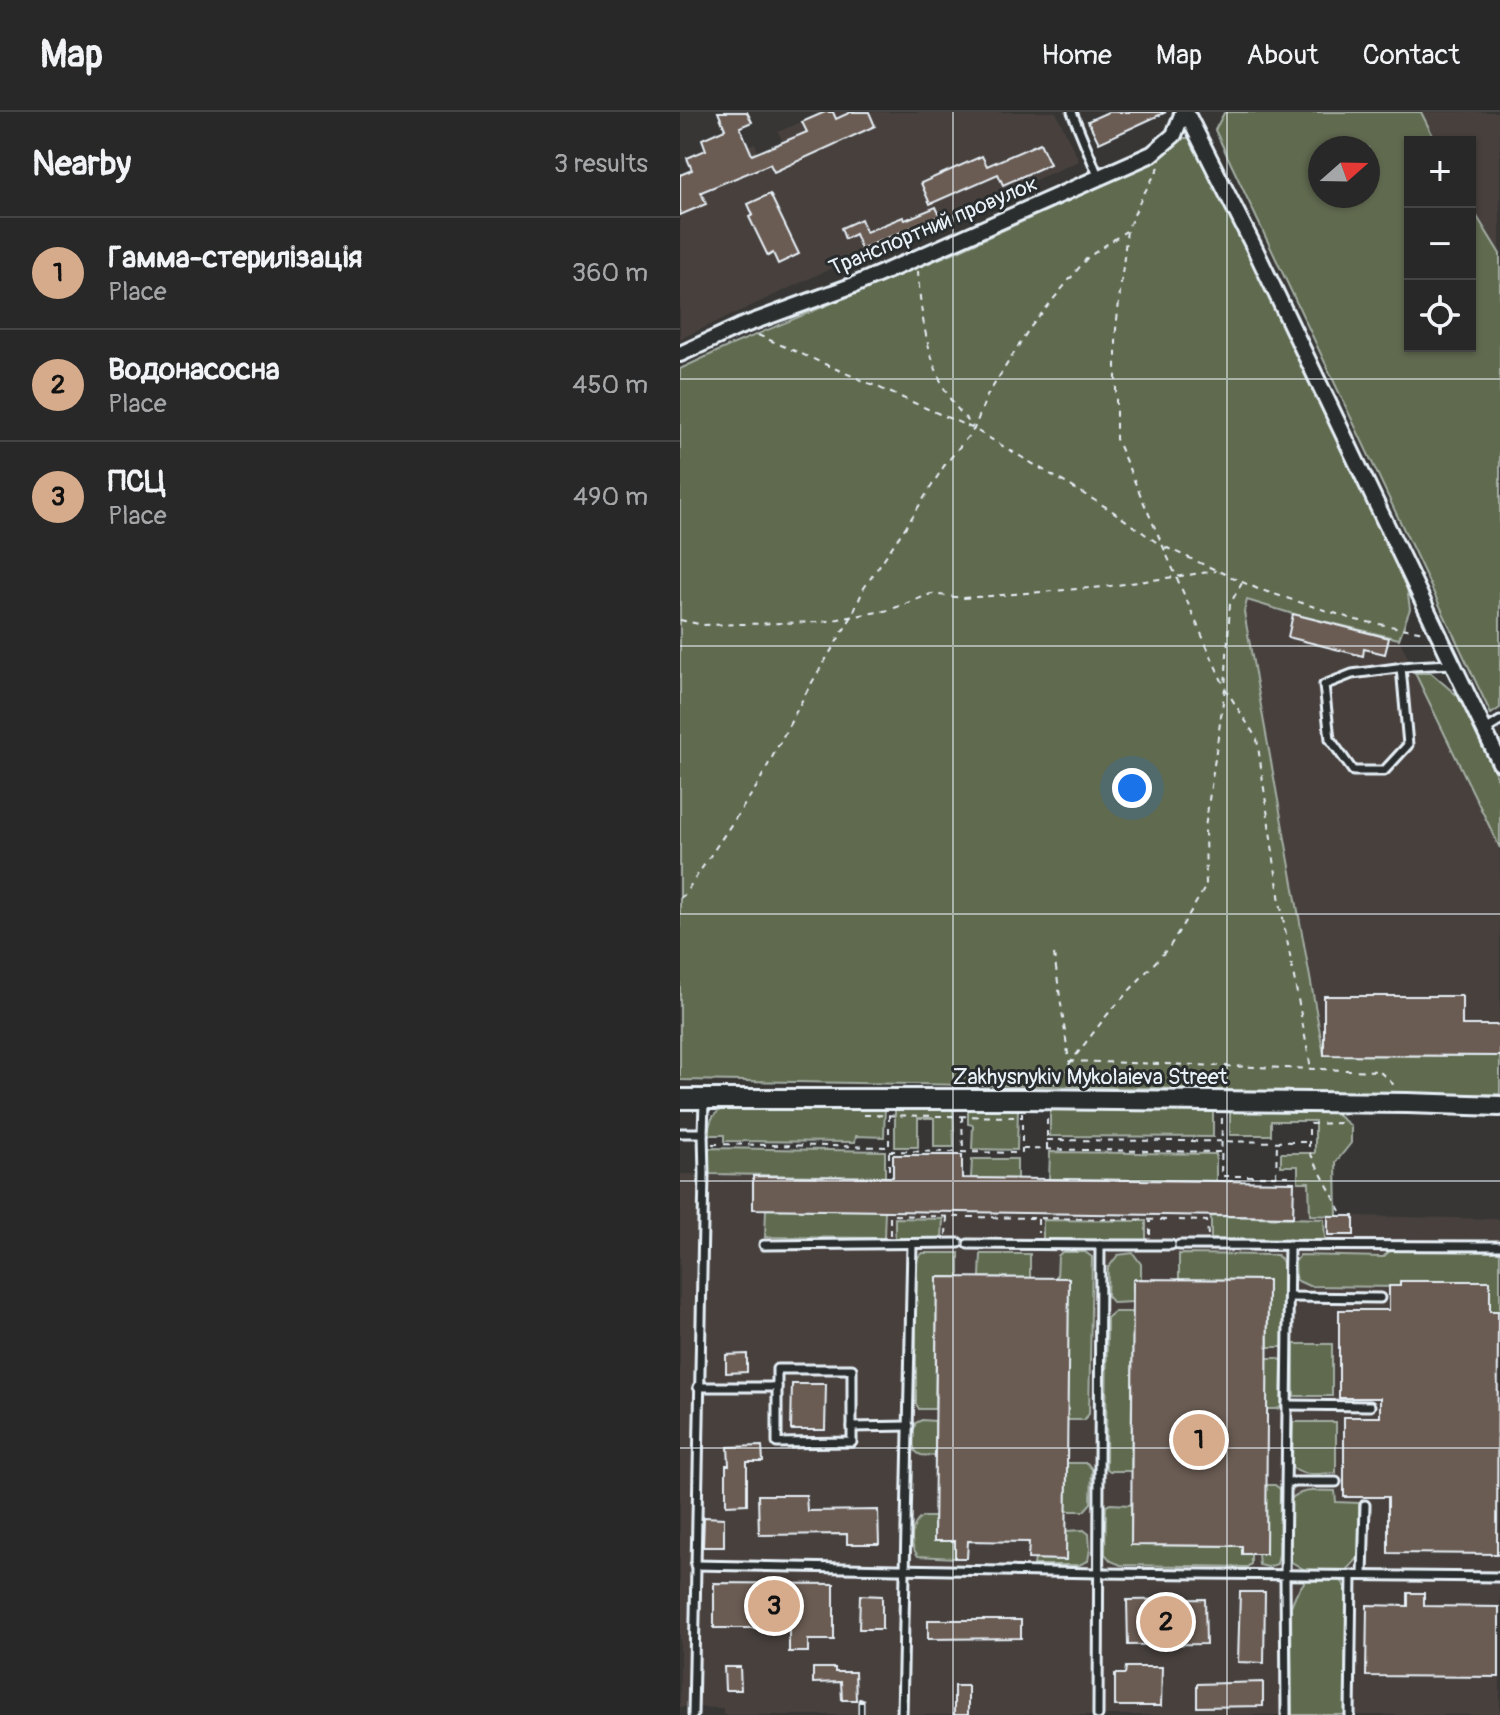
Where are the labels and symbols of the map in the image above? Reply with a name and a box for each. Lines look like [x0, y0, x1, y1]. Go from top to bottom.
north arrow [1308, 136, 1380, 208]
street label: Транспортний провулок [825, 169, 1042, 283]
your location [1112, 768, 1152, 808]
street label: Zakhysnykiv Mykolaieva Street [953, 1063, 1228, 1091]
pin: 1 [1173, 1410, 1225, 1470]
pin: 3 [748, 1576, 800, 1636]
pin: 2 [1140, 1592, 1192, 1652]

